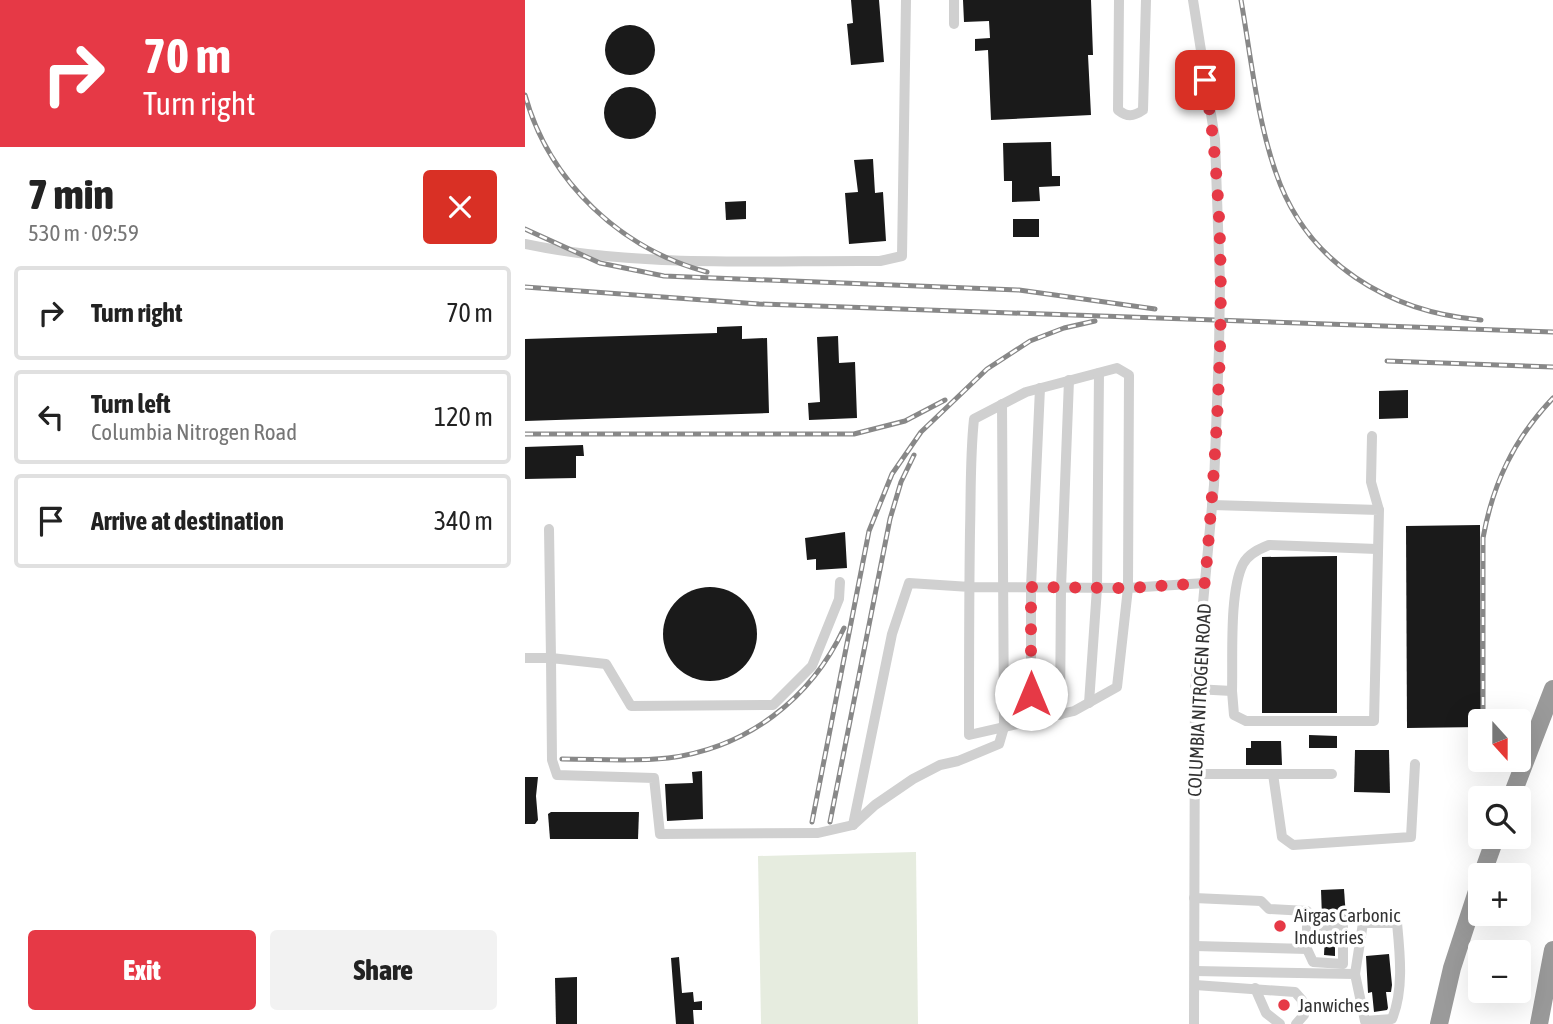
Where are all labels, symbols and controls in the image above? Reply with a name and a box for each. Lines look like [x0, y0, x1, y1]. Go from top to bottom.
text: 70 m [143, 27, 231, 83]
icon: right [28, 28, 119, 119]
pin [1175, 50, 1235, 110]
icon: arrive [1186, 61, 1224, 99]
text: Turn right [143, 85, 256, 122]
text: 7 min [28, 170, 114, 218]
button: close [423, 170, 497, 244]
text: 530 m · 09:59 [28, 220, 139, 246]
icon: right [32, 294, 70, 332]
text: Turn right [91, 298, 182, 328]
text: 70 m [446, 298, 493, 328]
text: Turn left [91, 389, 171, 419]
icon: left [32, 398, 70, 436]
text: 120 m [434, 402, 493, 432]
text: Columbia Nitrogen Road [91, 419, 297, 445]
icon: arrive [32, 502, 70, 540]
text: Arrive at destination [91, 506, 284, 536]
text: 340 m [434, 506, 493, 536]
street label: COLUMBIA NITROGEN ROAD [1183, 603, 1215, 797]
position arrow [994, 657, 1068, 731]
north arrow [1468, 709, 1531, 772]
map controls [1468, 709, 1531, 1003]
button: search [1468, 786, 1531, 849]
button: + [1468, 863, 1531, 926]
place label: Airgas Carbonic Industries [1294, 904, 1401, 948]
marker: Airgas Carbonic Industries [1272, 918, 1288, 934]
button: Exit [28, 930, 256, 1010]
button: Share [270, 930, 497, 1010]
button: − [1468, 940, 1531, 1003]
place label: Janwiches [1298, 994, 1370, 1016]
marker: Janwiches [1276, 997, 1292, 1013]

